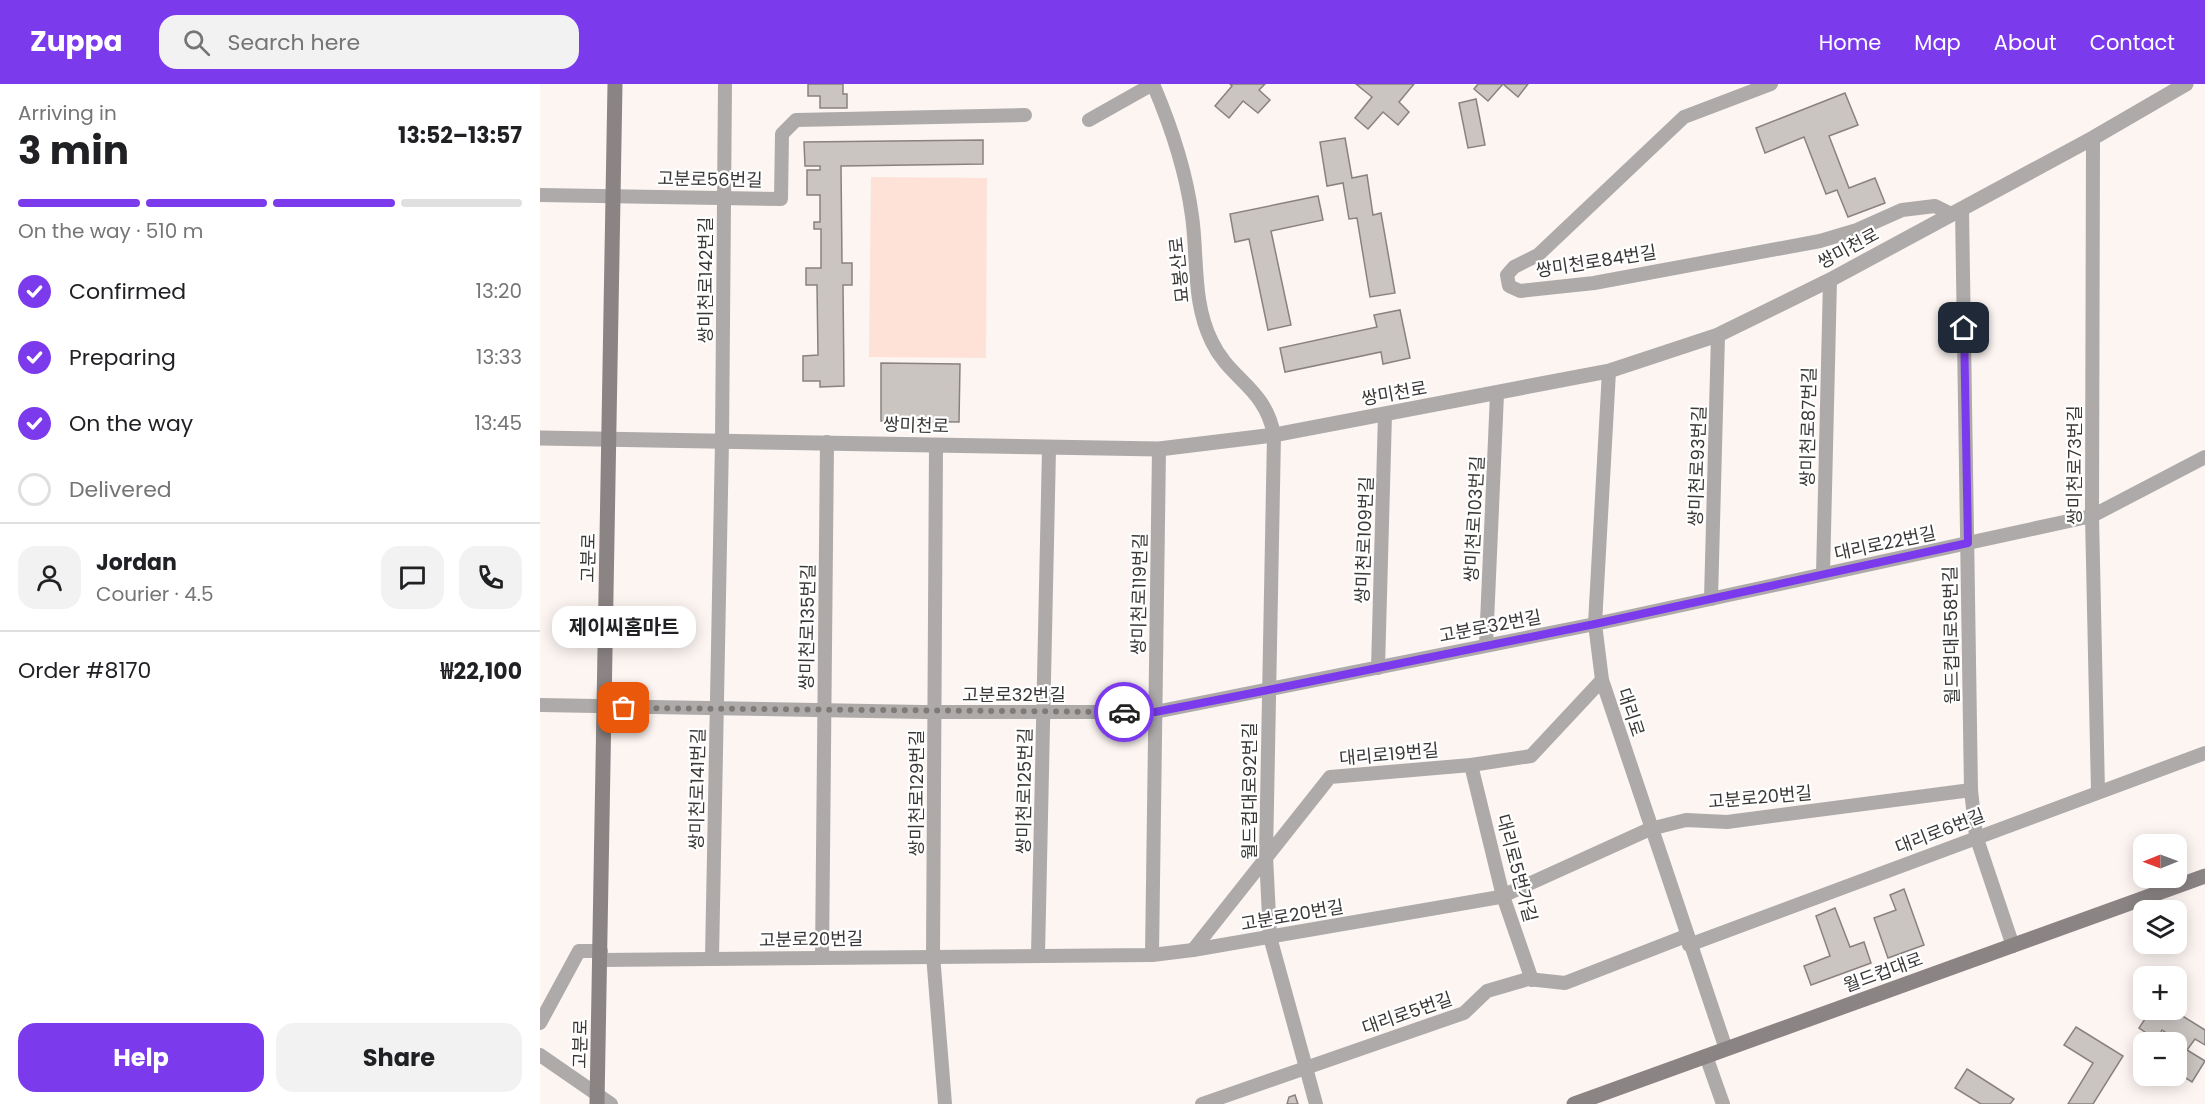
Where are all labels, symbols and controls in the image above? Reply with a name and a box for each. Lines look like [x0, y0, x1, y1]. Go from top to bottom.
search box [159, 15, 579, 69]
text: Zuppa [30, 22, 123, 61]
icon: search [180, 26, 213, 59]
text: Search here [228, 27, 360, 58]
text: Home [1819, 28, 1881, 57]
text: Map [1914, 28, 1961, 57]
text: About [1994, 28, 2057, 57]
text: Contact [2090, 28, 2175, 57]
text: Arriving in [18, 99, 117, 127]
text: 13:52–13:57 [398, 120, 522, 151]
text: 3 min [18, 123, 129, 178]
street label: 고분로56번길 [657, 166, 763, 192]
text: On the way · 510 m [18, 217, 203, 245]
street label: 쌍미천로142번길 [693, 217, 718, 343]
street label: 쌍미천로 [1813, 221, 1883, 275]
street label: 묘봉산로 [1163, 236, 1195, 304]
street label: 쌍미천로84번길 [1534, 239, 1658, 283]
icon: check [18, 275, 51, 308]
text: Confirmed [69, 276, 186, 307]
text: 13:20 [476, 277, 522, 305]
pin [1938, 302, 1989, 353]
icon: home [1947, 311, 1980, 344]
icon: check [18, 341, 51, 374]
text: Preparing [69, 342, 176, 373]
text: 13:33 [476, 343, 522, 371]
street label: 쌍미천로87번길 [1794, 367, 1822, 487]
street label: 쌍미천로 [1359, 375, 1429, 411]
street label: 쌍미천로93번길 [1682, 405, 1712, 527]
street label: 쌍미천로73번길 [2062, 405, 2087, 525]
icon: check [18, 407, 51, 440]
text: On the way [69, 408, 193, 439]
text: 13:45 [474, 409, 522, 437]
street label: 쌍미천로 [882, 411, 950, 439]
street label: 쌍미천로103번길 [1458, 455, 1490, 583]
text: Delivered [69, 474, 172, 505]
street label: 쌍미천로109번길 [1349, 476, 1379, 604]
street label: 대리로22번길 [1832, 520, 1938, 566]
street label: 고분로 [575, 533, 601, 583]
street label: 쌍미천로119번길 [1125, 533, 1153, 655]
button: person [18, 546, 81, 609]
button: chat [381, 546, 444, 609]
button: phone [459, 546, 522, 609]
text: Jordan [96, 547, 177, 578]
street label: 쌍미천로135번길 [793, 563, 821, 691]
street label: 월드컵대로58번길 [1937, 565, 1965, 705]
text: Courier · 4.5 [96, 580, 214, 608]
street label: 고분로32번길 [1437, 604, 1543, 648]
callout: 제이씨홈마트 [552, 606, 696, 648]
text: 제이씨홈마트 [569, 613, 679, 641]
text: Order #8170 [18, 655, 151, 686]
text: ₩22,100 [441, 656, 522, 687]
pin [598, 682, 649, 733]
street label: 고분로32번길 [962, 682, 1066, 707]
courier [1094, 682, 1154, 742]
street label: 대리로 [1611, 685, 1651, 739]
icon: bag [607, 691, 640, 724]
icon: car [1108, 696, 1141, 729]
street label: 월드컵대로92번길 [1237, 722, 1262, 860]
street label: 쌍미천로125번길 [1010, 727, 1038, 855]
street label: 쌍미천로141번길 [683, 728, 711, 850]
street label: 쌍미천로129번길 [904, 730, 929, 856]
street label: 대리로19번길 [1338, 737, 1440, 771]
street label: 고분로20번길 [1707, 780, 1813, 814]
street label: 대리로6번길 [1892, 802, 1988, 860]
street label: 대리로5번가길 [1491, 811, 1543, 925]
north arrow [2133, 834, 2187, 888]
map controls [2133, 834, 2187, 1086]
street label: 고분로20번길 [1238, 894, 1346, 936]
button: layers [2133, 900, 2187, 954]
street label: 고분로20번길 [759, 926, 863, 952]
street label: 월드컵대로 [1840, 946, 1926, 998]
button: + [2133, 966, 2187, 1020]
street label: 대리로5번길 [1358, 986, 1456, 1040]
street label: 고분로 [567, 1019, 593, 1069]
button: Help [18, 1023, 264, 1092]
button: Share [276, 1023, 522, 1092]
button: − [2133, 1032, 2187, 1086]

